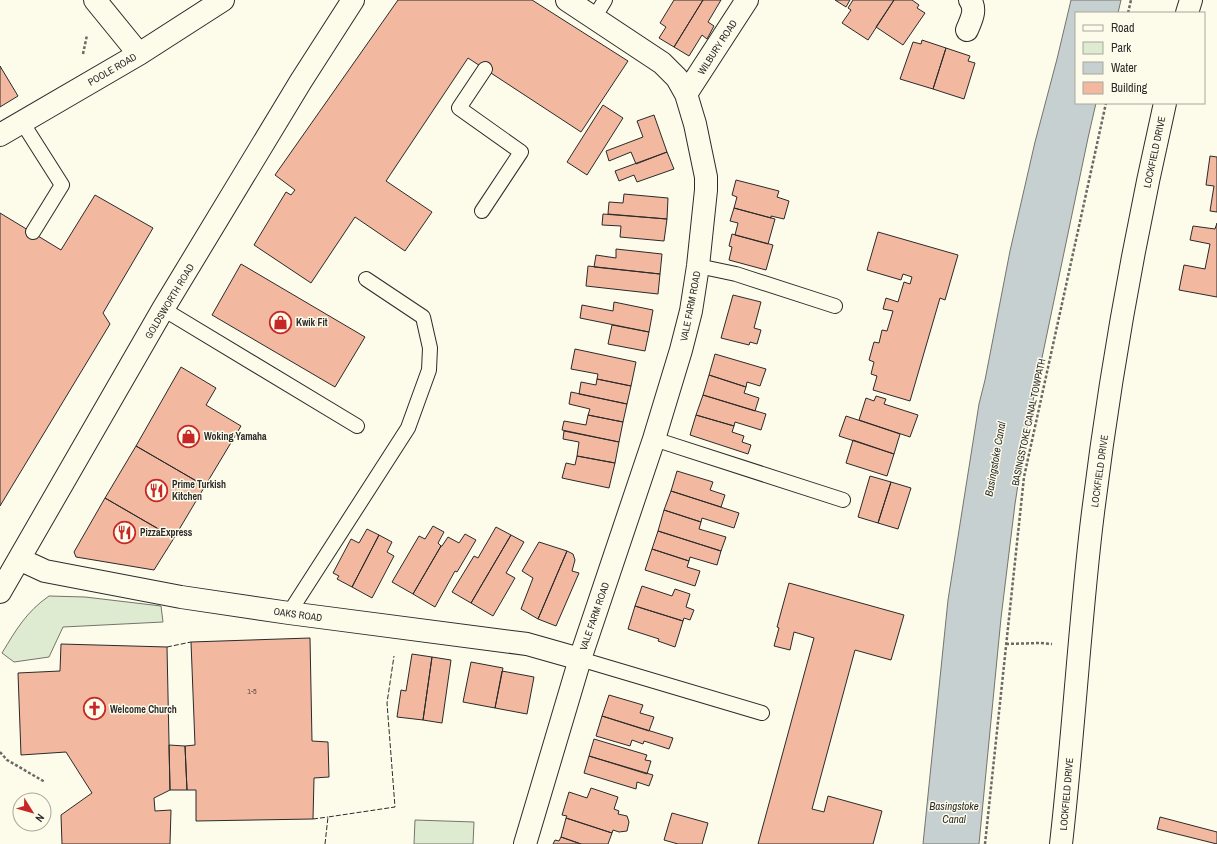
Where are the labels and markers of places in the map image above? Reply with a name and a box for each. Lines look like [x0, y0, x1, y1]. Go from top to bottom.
shop icon: Kwik Fit [267, 309, 293, 335]
place label: Kwik Fit [296, 316, 328, 329]
shop icon: Woking Yamaha [175, 423, 201, 449]
place label: Woking Yamaha [204, 430, 267, 443]
restaurant icon: Prime Turkish Kitchen [143, 477, 169, 503]
place label: Prime Turkish Kitchen [172, 478, 226, 503]
restaurant icon: PizzaExpress [111, 519, 137, 545]
place label: PizzaExpress [140, 526, 193, 539]
church icon: Welcome Church [81, 696, 107, 722]
place label: Welcome Church [110, 703, 177, 716]

